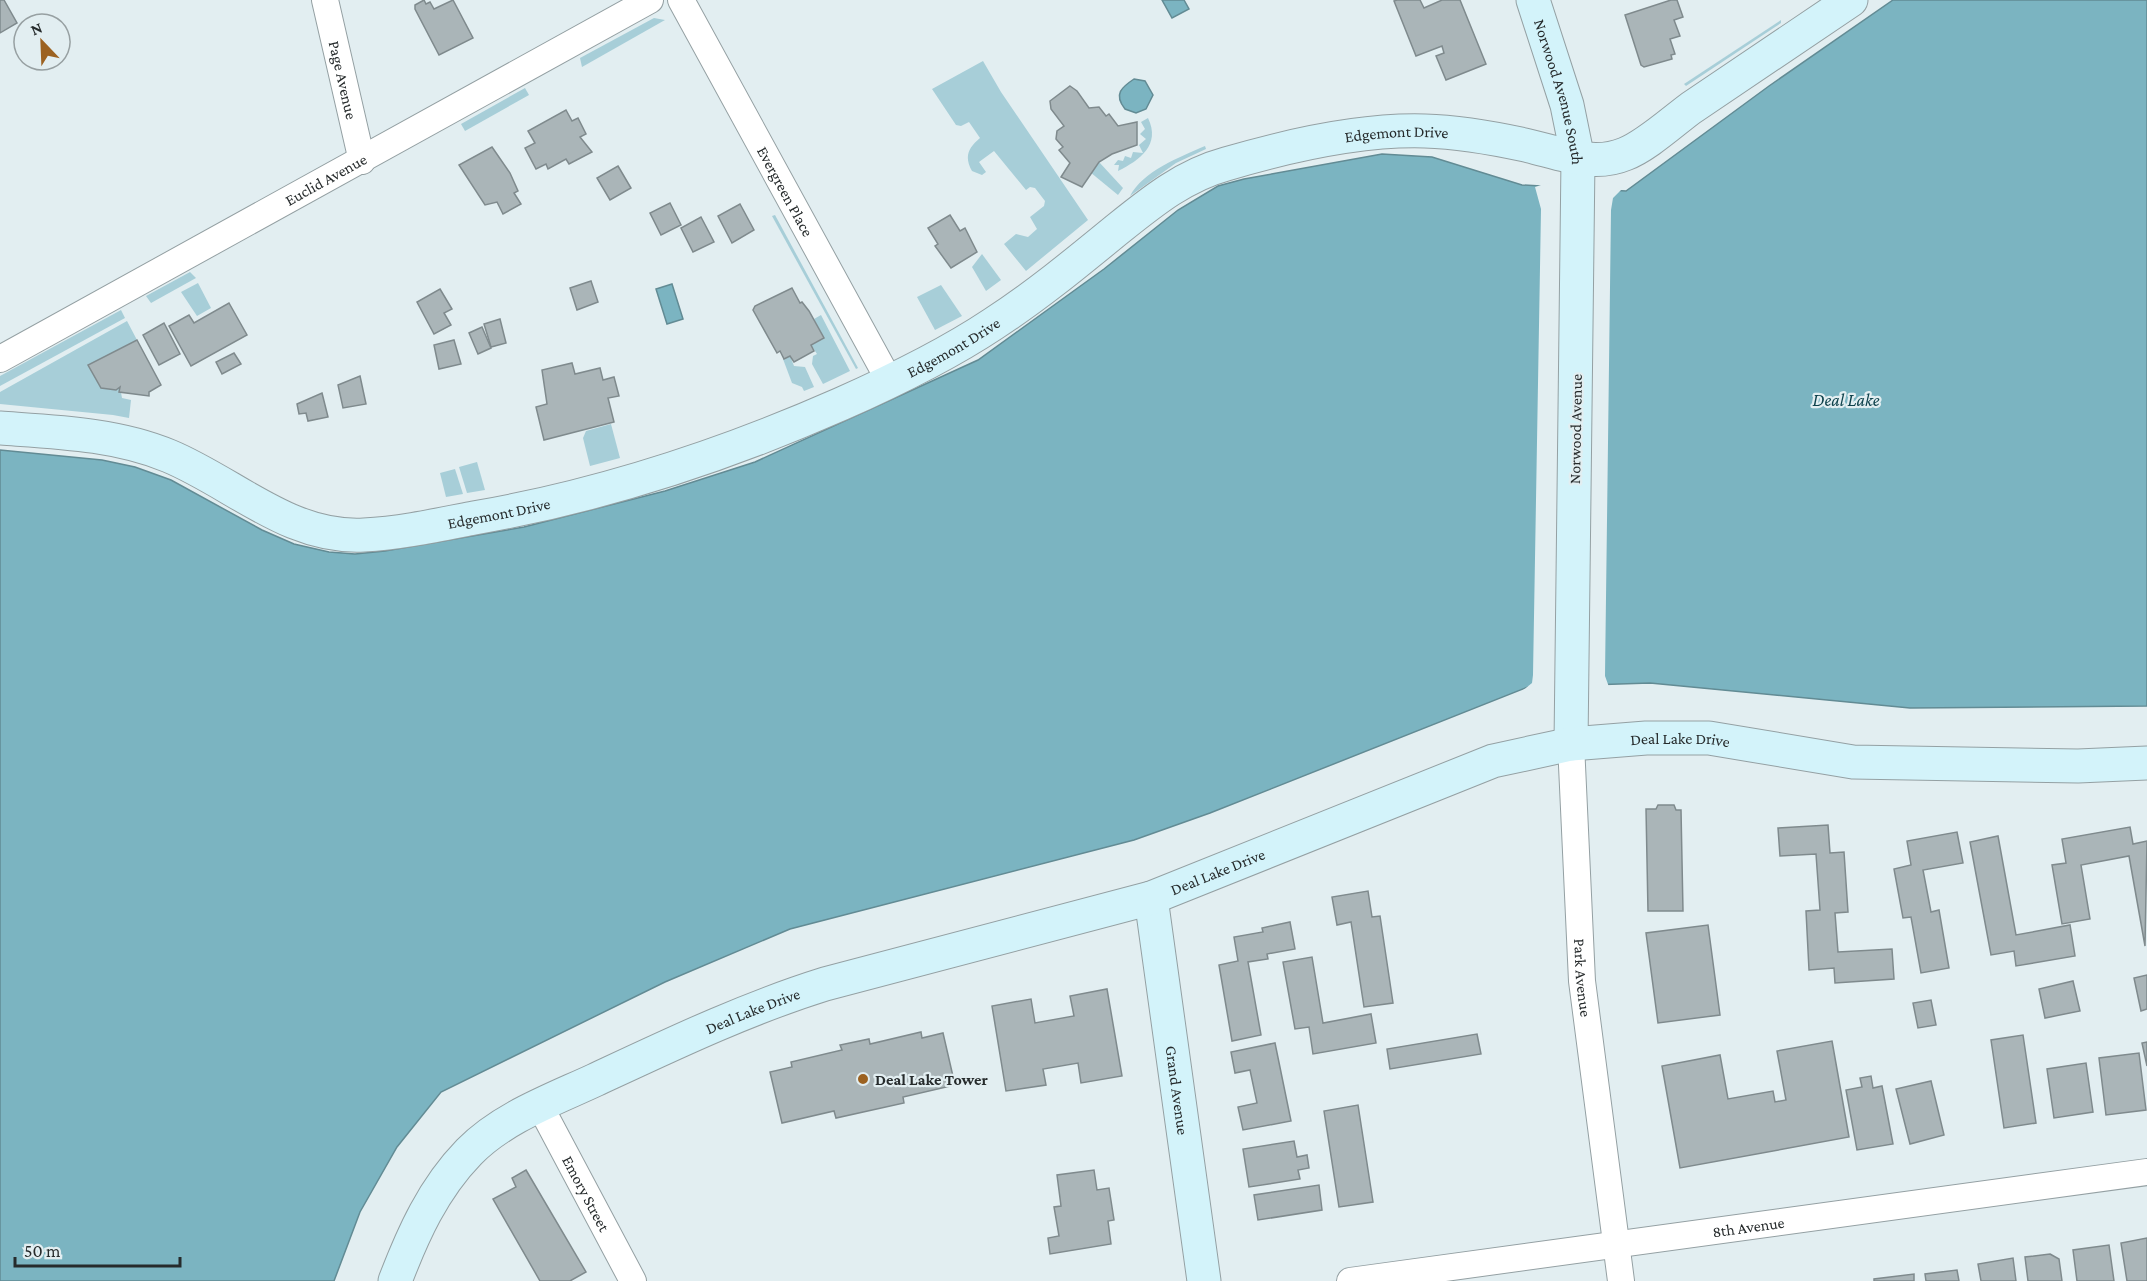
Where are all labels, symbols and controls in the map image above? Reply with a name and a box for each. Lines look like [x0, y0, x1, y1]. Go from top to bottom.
north arrow [12, 12, 72, 72]
street label: Norwood Avenue South [1531, 17, 1586, 165]
text: N [28, 19, 45, 39]
street label: Page Avenue [326, 39, 360, 121]
street label: Edgemont Drive [1343, 123, 1449, 146]
street label: Evergreen Place [754, 144, 817, 239]
street label: Euclid Avenue [282, 150, 370, 209]
street label: Edgemont Drive [904, 314, 1003, 381]
street label: Norwood Avenue [1566, 374, 1585, 484]
water label: Deal Lake [1812, 390, 1880, 410]
street label: Edgemont Drive [446, 495, 552, 532]
street label: Deal Lake Drive [1630, 730, 1731, 750]
street label: Deal Lake Drive [1168, 845, 1267, 898]
street label: Park Avenue [1571, 938, 1595, 1018]
street label: Deal Lake Drive [703, 985, 802, 1037]
street label: Grand Avenue [1163, 1044, 1192, 1136]
place label: Deal Lake Tower [875, 1071, 988, 1088]
marker: Deal Lake Tower [856, 1072, 870, 1086]
street label: Emory Street [559, 1153, 613, 1235]
street label: 8th Avenue [1711, 1214, 1785, 1240]
scale bar [15, 1230, 180, 1268]
text: 50 m [24, 1241, 61, 1261]

